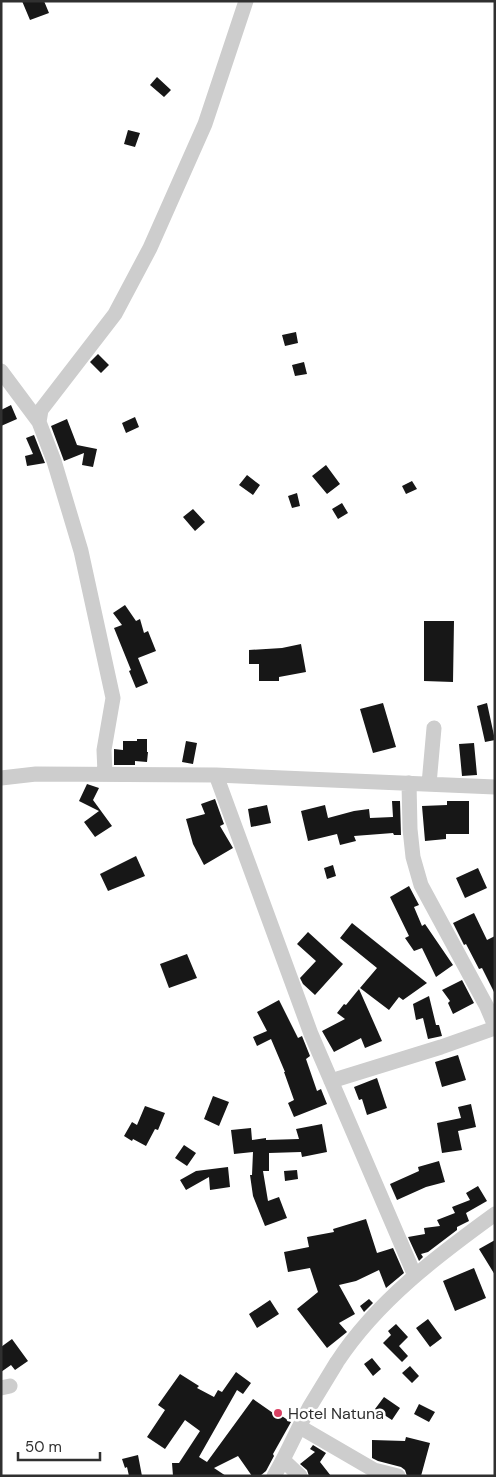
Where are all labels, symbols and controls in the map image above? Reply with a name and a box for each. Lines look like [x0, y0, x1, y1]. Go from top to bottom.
place label: Hotel Natuna [288, 1403, 384, 1424]
marker: Hotel Natuna [272, 1407, 284, 1419]
scale bar [18, 1430, 100, 1462]
text: 50 m [25, 1437, 62, 1457]

